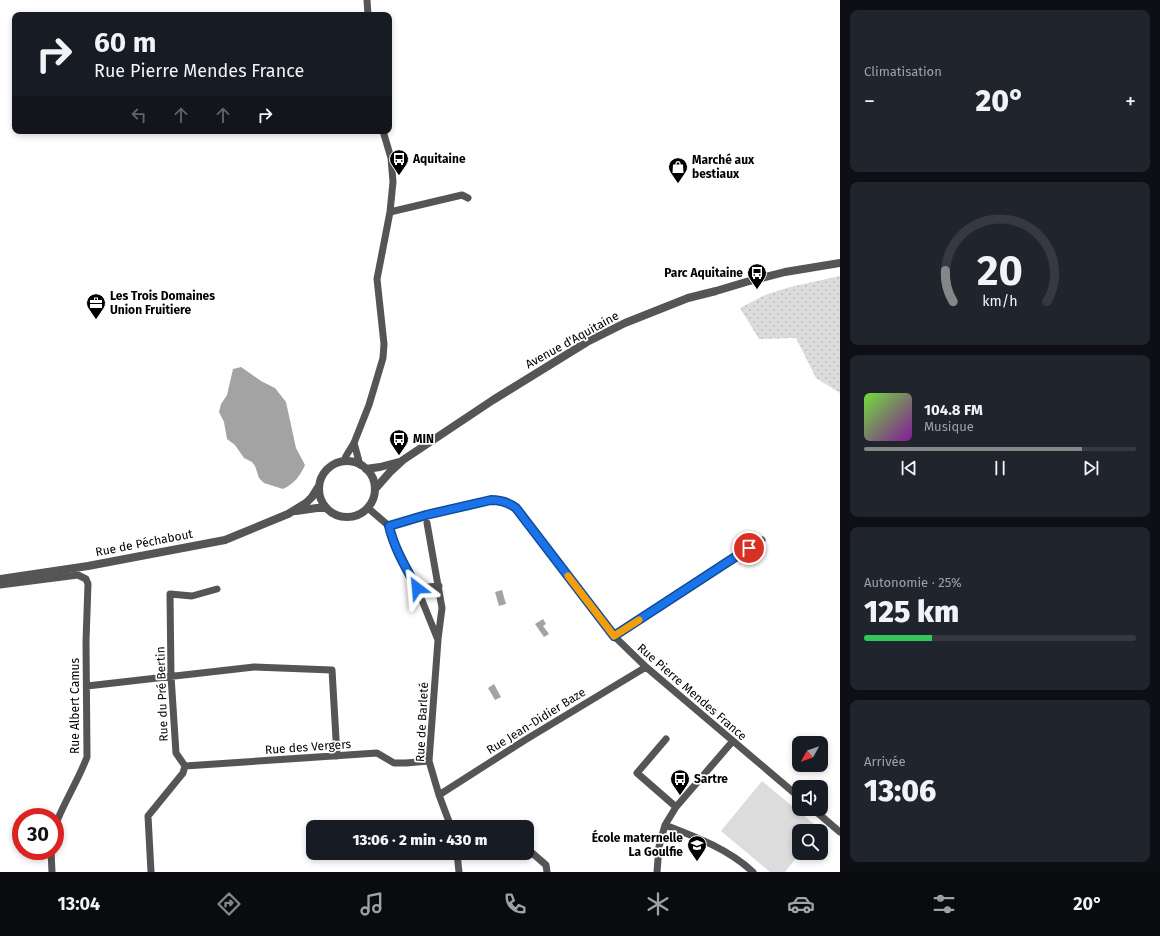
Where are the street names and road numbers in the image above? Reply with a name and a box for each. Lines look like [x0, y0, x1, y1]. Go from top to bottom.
street label: Avenue d'Aquitaine [523, 309, 621, 371]
street label: Rue de Péchabout [94, 527, 194, 559]
street label: Rue Pierre Mendes France [635, 641, 749, 743]
street label: Rue du Pré Bertin [153, 646, 171, 742]
street label: Rue Albert Camus [68, 658, 82, 754]
street label: Rue de Barleté [413, 682, 431, 762]
street label: Rue Jean-Didier Baze [484, 685, 588, 757]
street label: Rue des Vergers [264, 737, 352, 757]

